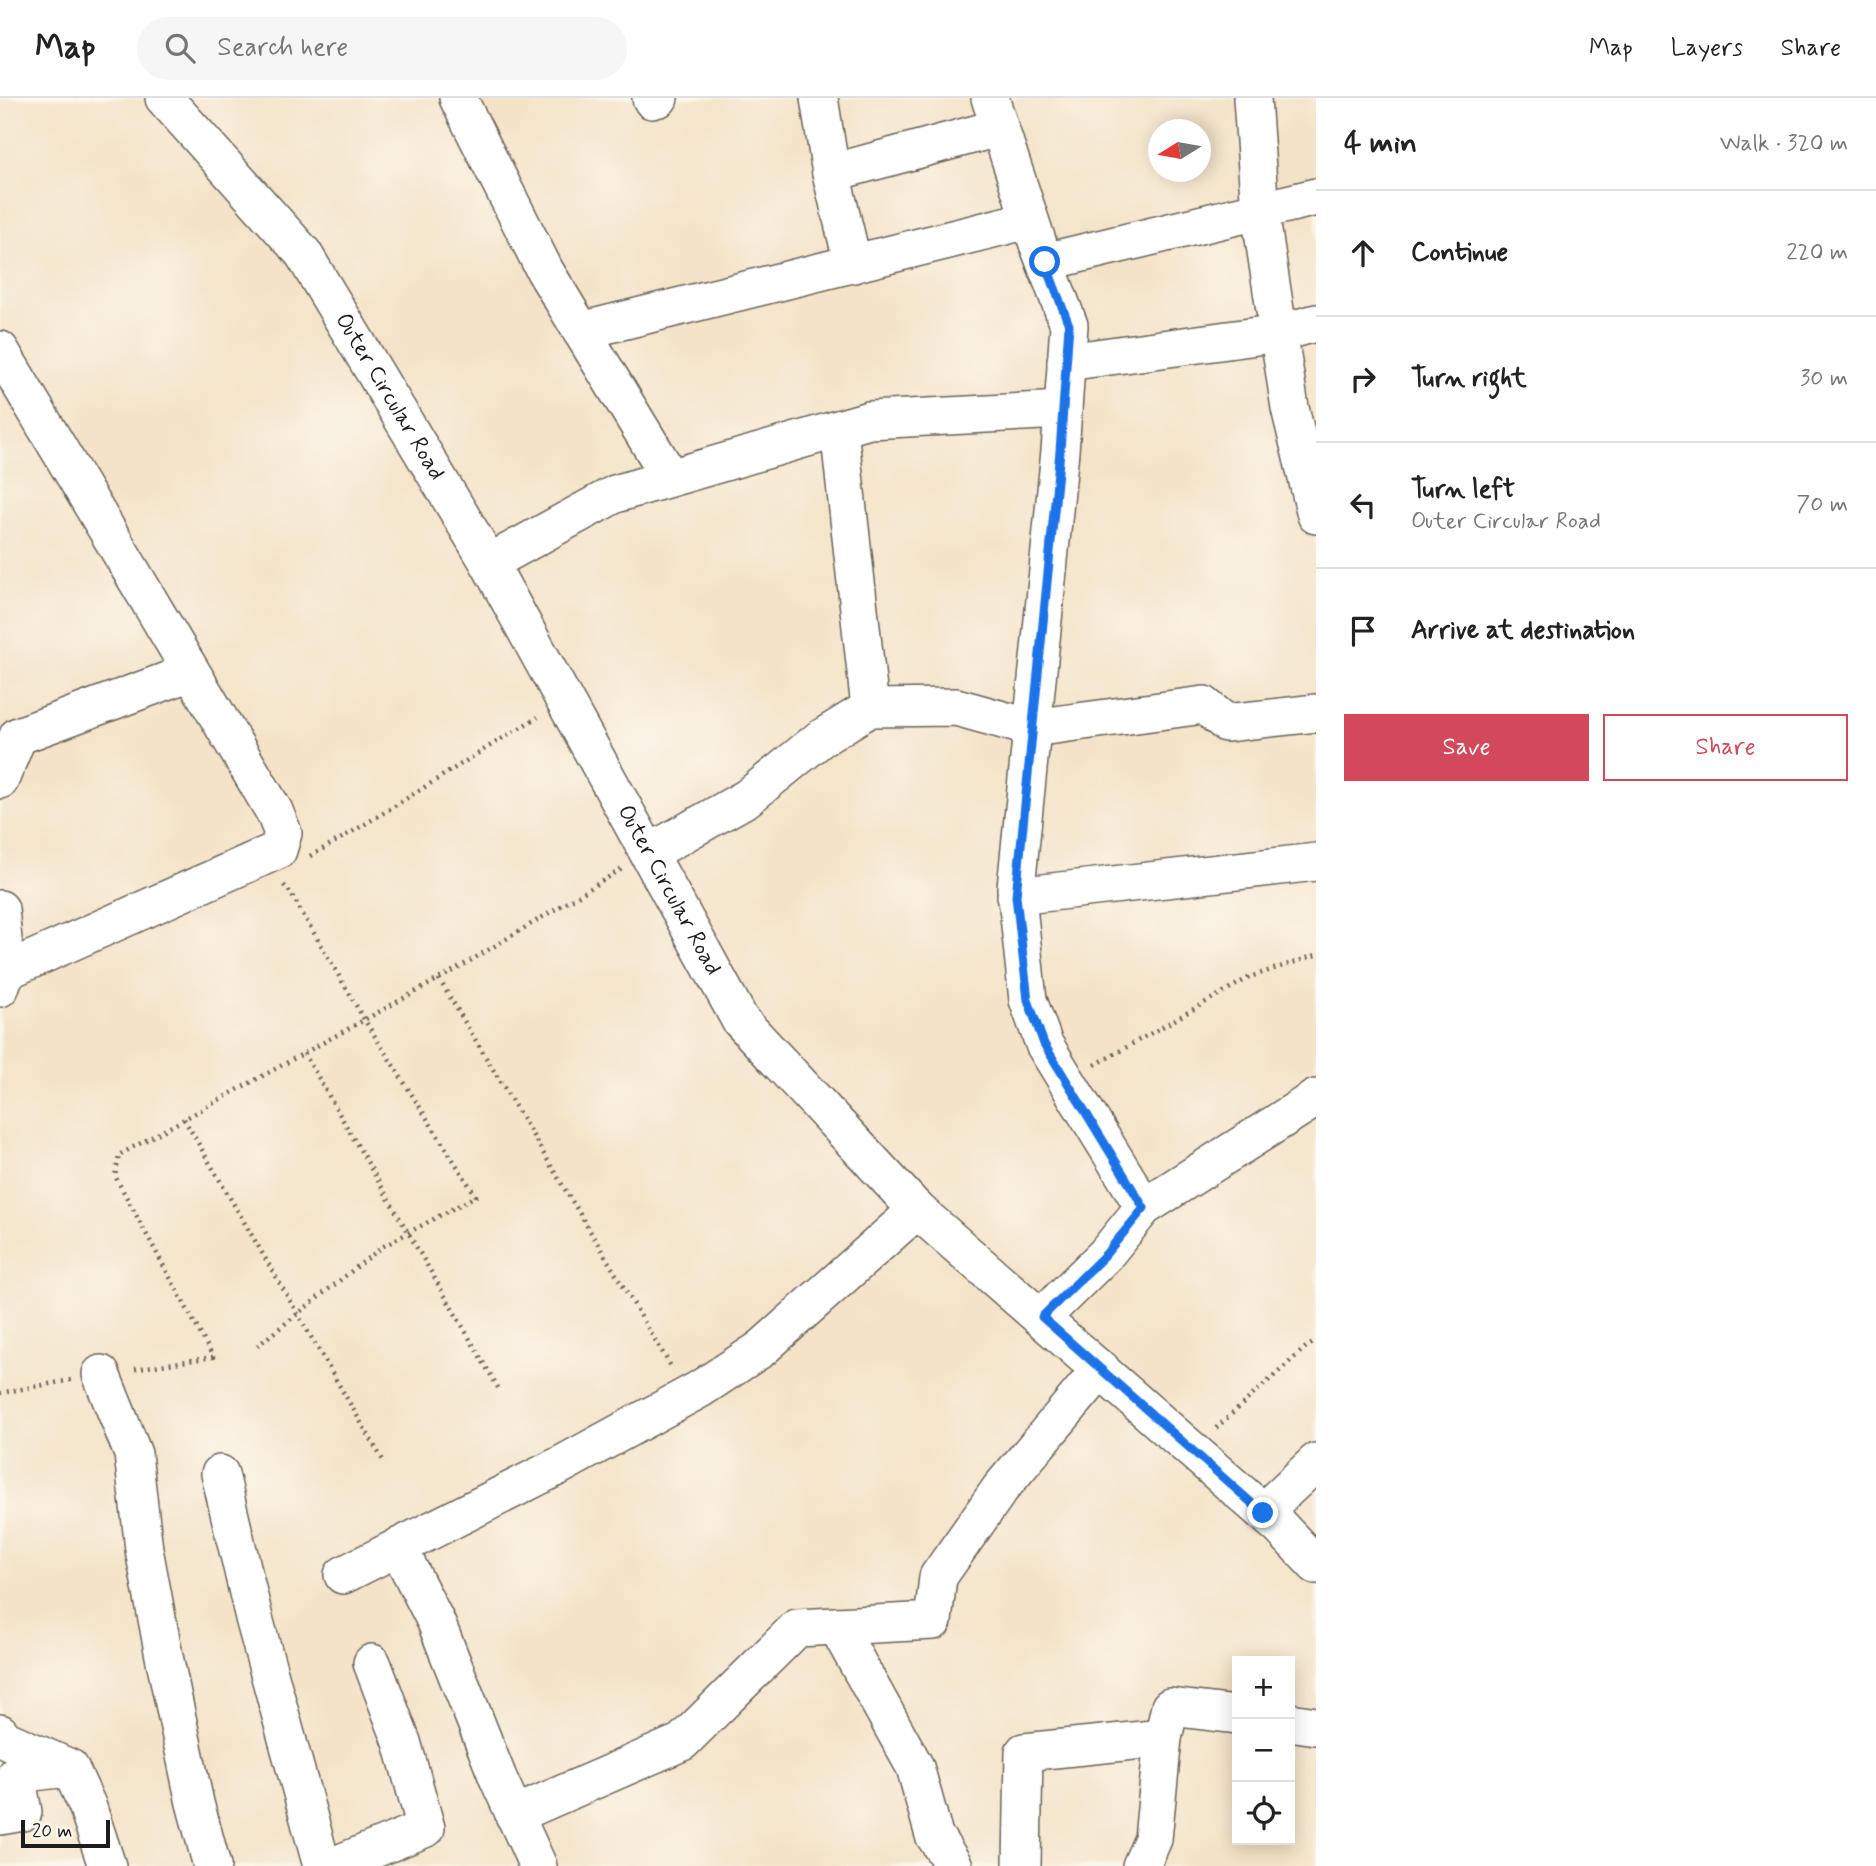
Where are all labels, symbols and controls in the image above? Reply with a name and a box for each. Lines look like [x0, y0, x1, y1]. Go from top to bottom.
search box [137, 17, 627, 80]
text: Map [35, 26, 95, 70]
icon: search [161, 29, 199, 67]
text: Search here [217, 31, 348, 65]
text: Map [1589, 33, 1633, 64]
text: Layers [1671, 33, 1743, 64]
text: Share [1781, 33, 1841, 64]
north arrow [1148, 119, 1211, 182]
text: 4 min [1344, 124, 1417, 163]
text: Walk · 320 m [1720, 129, 1848, 159]
icon: ahead [1344, 234, 1382, 272]
text: Continue [1411, 236, 1508, 270]
text: 220 m [1786, 238, 1848, 268]
route start [1029, 246, 1060, 277]
street label: Outer Circular Road [328, 308, 451, 486]
icon: right [1344, 360, 1382, 398]
text: Turn right [1411, 362, 1527, 396]
text: 30 m [1800, 364, 1848, 394]
text: Turn left [1411, 473, 1515, 507]
icon: left [1344, 486, 1382, 524]
text: 70 m [1796, 490, 1848, 520]
text: Outer Circular Road [1411, 507, 1601, 537]
icon: arrive [1344, 612, 1382, 650]
text: Arrive at destination [1411, 614, 1635, 648]
button: Save [1344, 714, 1589, 781]
button: Share [1603, 714, 1848, 781]
street label: Outer Circular Road [610, 800, 728, 981]
route end [1247, 1497, 1278, 1528]
map controls [1232, 1656, 1295, 1845]
button: + [1232, 1656, 1295, 1719]
button: − [1232, 1719, 1295, 1782]
button: locate [1232, 1782, 1295, 1845]
scale bar [21, 1817, 110, 1849]
text: 20 m [32, 1819, 72, 1844]

